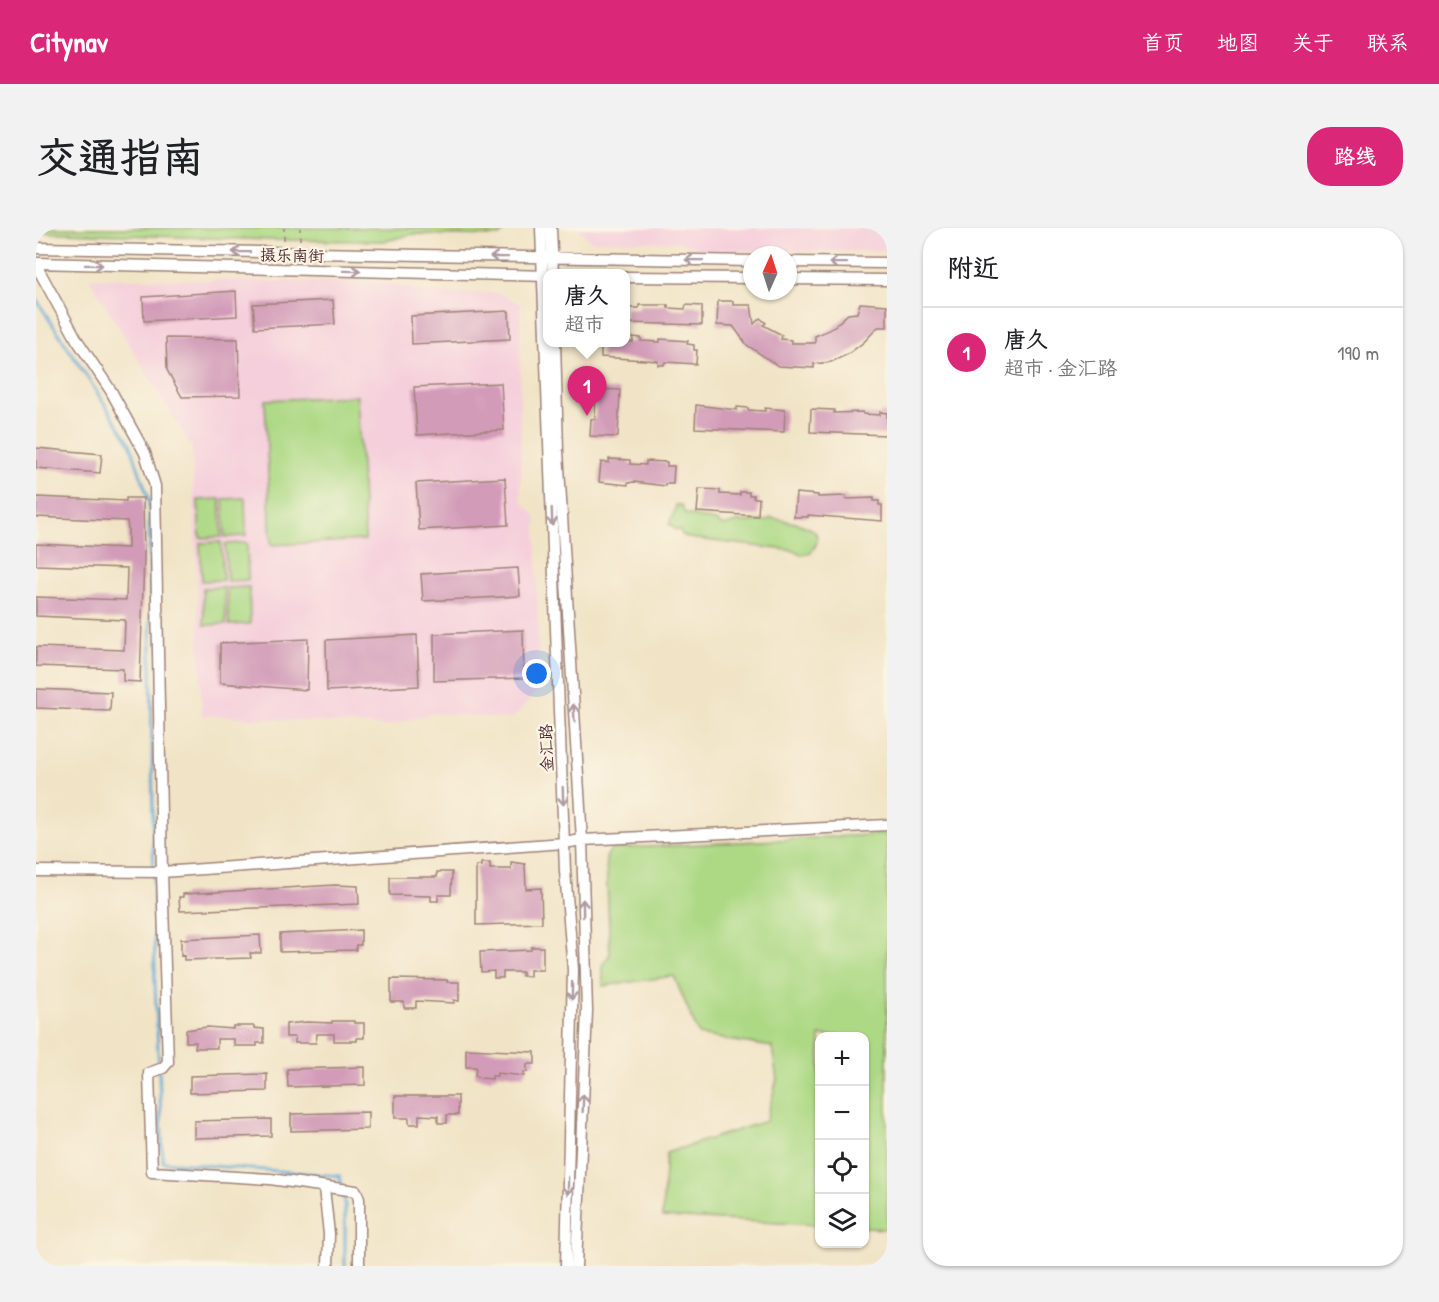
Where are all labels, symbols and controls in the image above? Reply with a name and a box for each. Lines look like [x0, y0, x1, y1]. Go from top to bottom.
text: Citynav [30, 23, 108, 61]
text: 首页 [1142, 28, 1184, 57]
text: 地图 [1217, 28, 1259, 57]
text: 关于 [1292, 28, 1334, 57]
text: 联系 [1367, 28, 1409, 57]
button: 路线 [1307, 127, 1403, 186]
text: 交通指南 [36, 128, 204, 185]
street label: 摄乐南街 [260, 243, 324, 267]
one-way arrow [231, 246, 251, 258]
north arrow [743, 246, 797, 300]
text: 附近 [947, 250, 999, 285]
one-way arrow [489, 252, 509, 263]
one-way arrow [684, 255, 704, 266]
one-way arrow [828, 257, 848, 268]
one-way arrow [84, 259, 104, 270]
one-way arrow [342, 265, 362, 277]
popup [543, 269, 630, 347]
text: 唐久 [564, 280, 609, 310]
text: 超市 [564, 310, 604, 337]
text: 唐久 [1004, 324, 1048, 354]
text: 1 [963, 339, 970, 366]
text: 190 m [1337, 339, 1379, 366]
text: 超市 · 金汇路 [1004, 354, 1117, 381]
pin: 1 [568, 366, 606, 416]
one-way arrow [546, 507, 557, 527]
your location [522, 659, 551, 688]
one-way arrow [569, 704, 580, 724]
street label: 金汇路 [534, 724, 558, 772]
one-way arrow [557, 786, 568, 806]
one-way arrow [577, 898, 589, 918]
one-way arrow [567, 980, 578, 1000]
map controls [815, 1032, 869, 1248]
button: + [815, 1032, 869, 1086]
button: − [815, 1086, 869, 1140]
one-way arrow [578, 1093, 589, 1113]
button: locate [815, 1140, 869, 1194]
one-way arrow [563, 1175, 574, 1195]
button: layers [815, 1194, 869, 1248]

